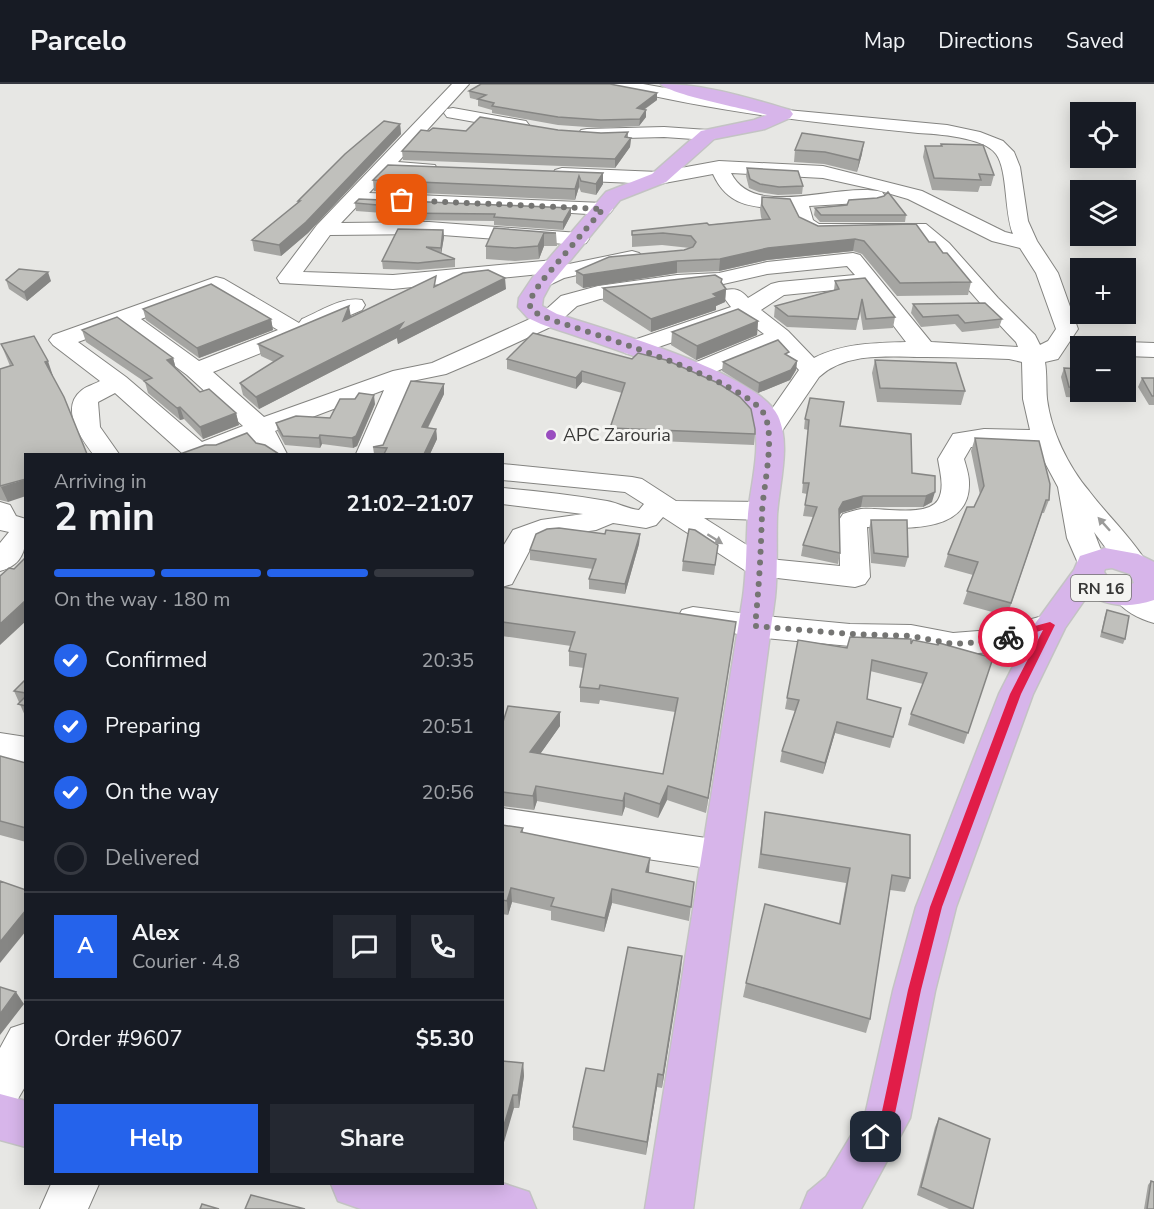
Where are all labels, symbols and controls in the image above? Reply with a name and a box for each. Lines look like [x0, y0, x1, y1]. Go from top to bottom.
text: Parcelo [30, 22, 127, 60]
text: Map [864, 27, 905, 55]
text: Directions [938, 27, 1033, 55]
text: Saved [1066, 27, 1124, 55]
map controls [1070, 102, 1136, 402]
button: locate [1070, 102, 1136, 168]
pin [376, 174, 427, 225]
button: layers [1070, 180, 1136, 246]
icon: bag [385, 183, 418, 216]
button: + [1070, 258, 1136, 324]
button: − [1070, 336, 1136, 402]
place label: APC Zarouria [563, 423, 671, 447]
marker: APC Zarouria [544, 428, 558, 442]
text: Arriving in [54, 468, 147, 495]
text: 21:02–21:07 [346, 489, 474, 519]
text: 2 min [54, 491, 155, 544]
one-way arrow [1097, 516, 1111, 531]
one-way arrow [707, 534, 724, 545]
road number: RN 16 [1071, 575, 1131, 601]
text: On the way · 180 m [54, 586, 230, 613]
courier [978, 607, 1038, 667]
icon: bike [992, 621, 1025, 654]
icon: check [54, 644, 87, 677]
text: Confirmed [105, 645, 207, 675]
text: 20:35 [421, 647, 474, 674]
icon: check [54, 710, 87, 743]
text: Preparing [105, 711, 201, 741]
text: 20:51 [421, 713, 474, 740]
icon: check [54, 776, 87, 809]
text: On the way [105, 777, 219, 807]
text: 20:56 [421, 779, 474, 806]
text: Delivered [105, 843, 200, 873]
button: chat [333, 915, 396, 978]
button: phone [411, 915, 474, 978]
text: Alex [132, 918, 179, 948]
text: A [77, 931, 94, 961]
text: Courier · 4.8 [132, 948, 240, 975]
text: Order #9607 [54, 1024, 183, 1054]
text: $5.30 [416, 1024, 474, 1054]
button: Help [54, 1104, 258, 1173]
button: Share [270, 1104, 474, 1173]
pin [850, 1111, 901, 1162]
icon: home [859, 1120, 892, 1153]

